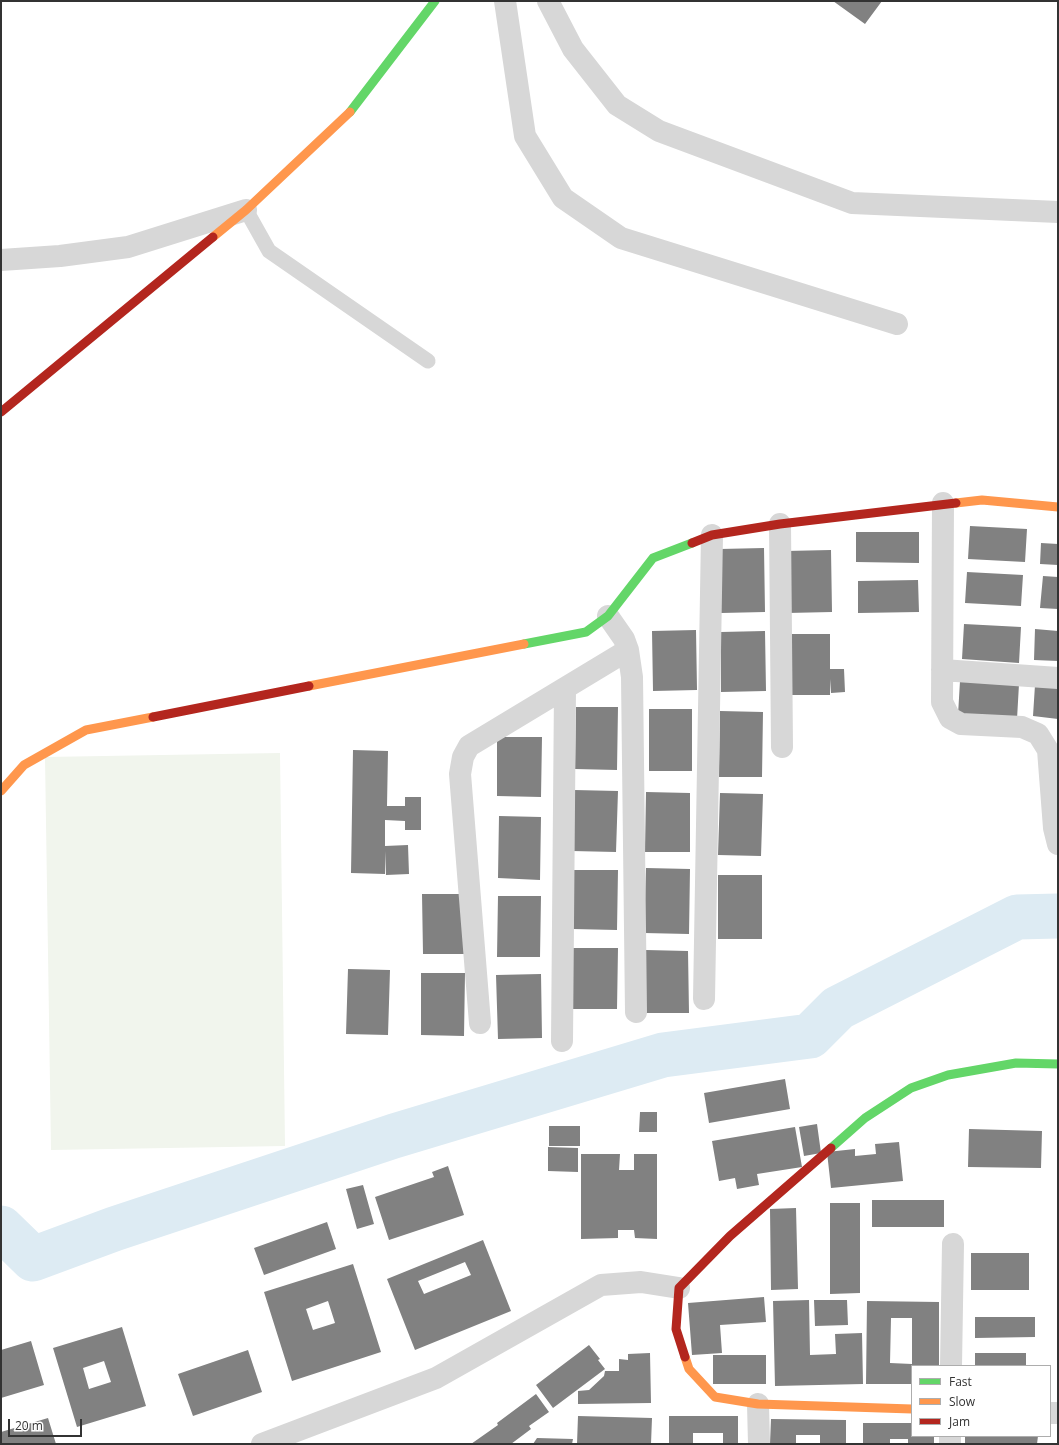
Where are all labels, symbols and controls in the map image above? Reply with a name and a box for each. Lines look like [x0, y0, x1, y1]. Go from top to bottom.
legend [911, 1365, 1051, 1437]
text: Fast [949, 1373, 972, 1390]
text: Slow [949, 1393, 975, 1410]
scale bar [10, 1411, 84, 1437]
text: Jam [949, 1413, 970, 1430]
text: 20 m [15, 1417, 43, 1434]

